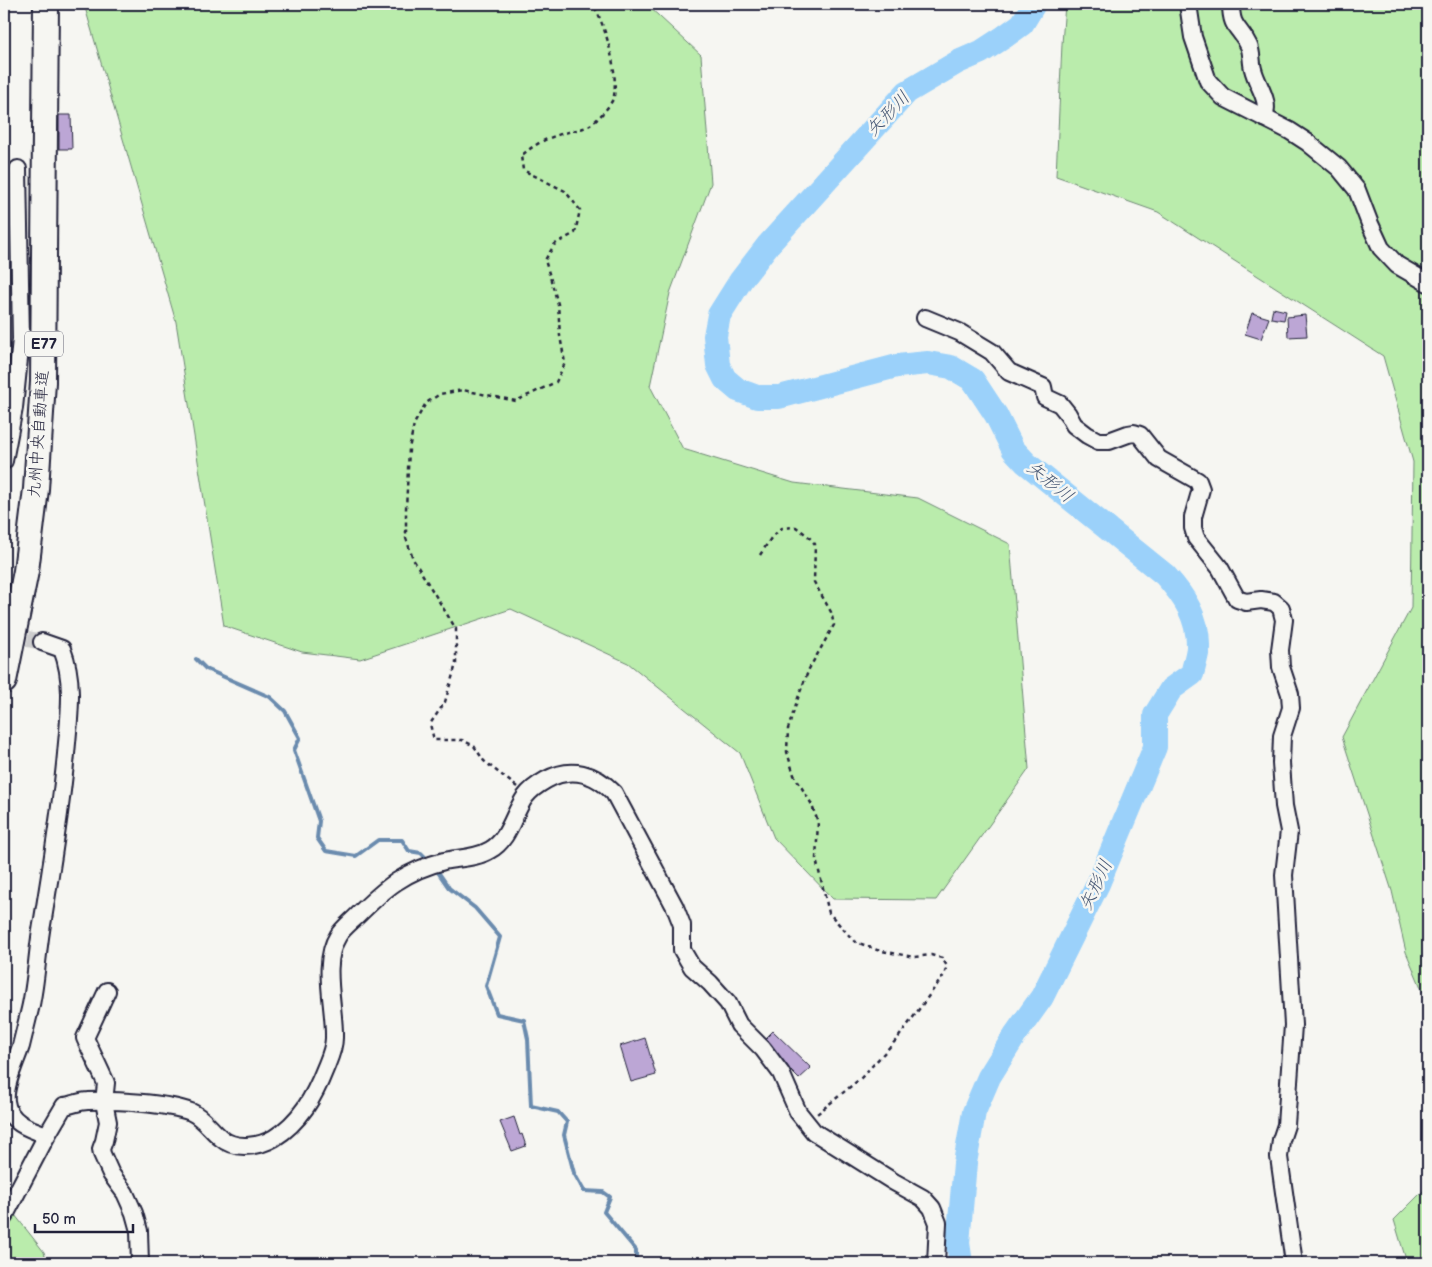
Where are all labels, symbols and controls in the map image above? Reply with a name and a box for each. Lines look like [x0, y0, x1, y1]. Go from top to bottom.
water label: 矢形川 [862, 87, 914, 141]
road number: E77 [25, 332, 63, 356]
street label: 九州中央自動車道 [25, 369, 53, 499]
water label: 矢形川 [1022, 457, 1078, 507]
water label: 矢形川 [1075, 856, 1117, 914]
scale bar [35, 1202, 132, 1234]
text: 50 m [42, 1210, 76, 1229]

